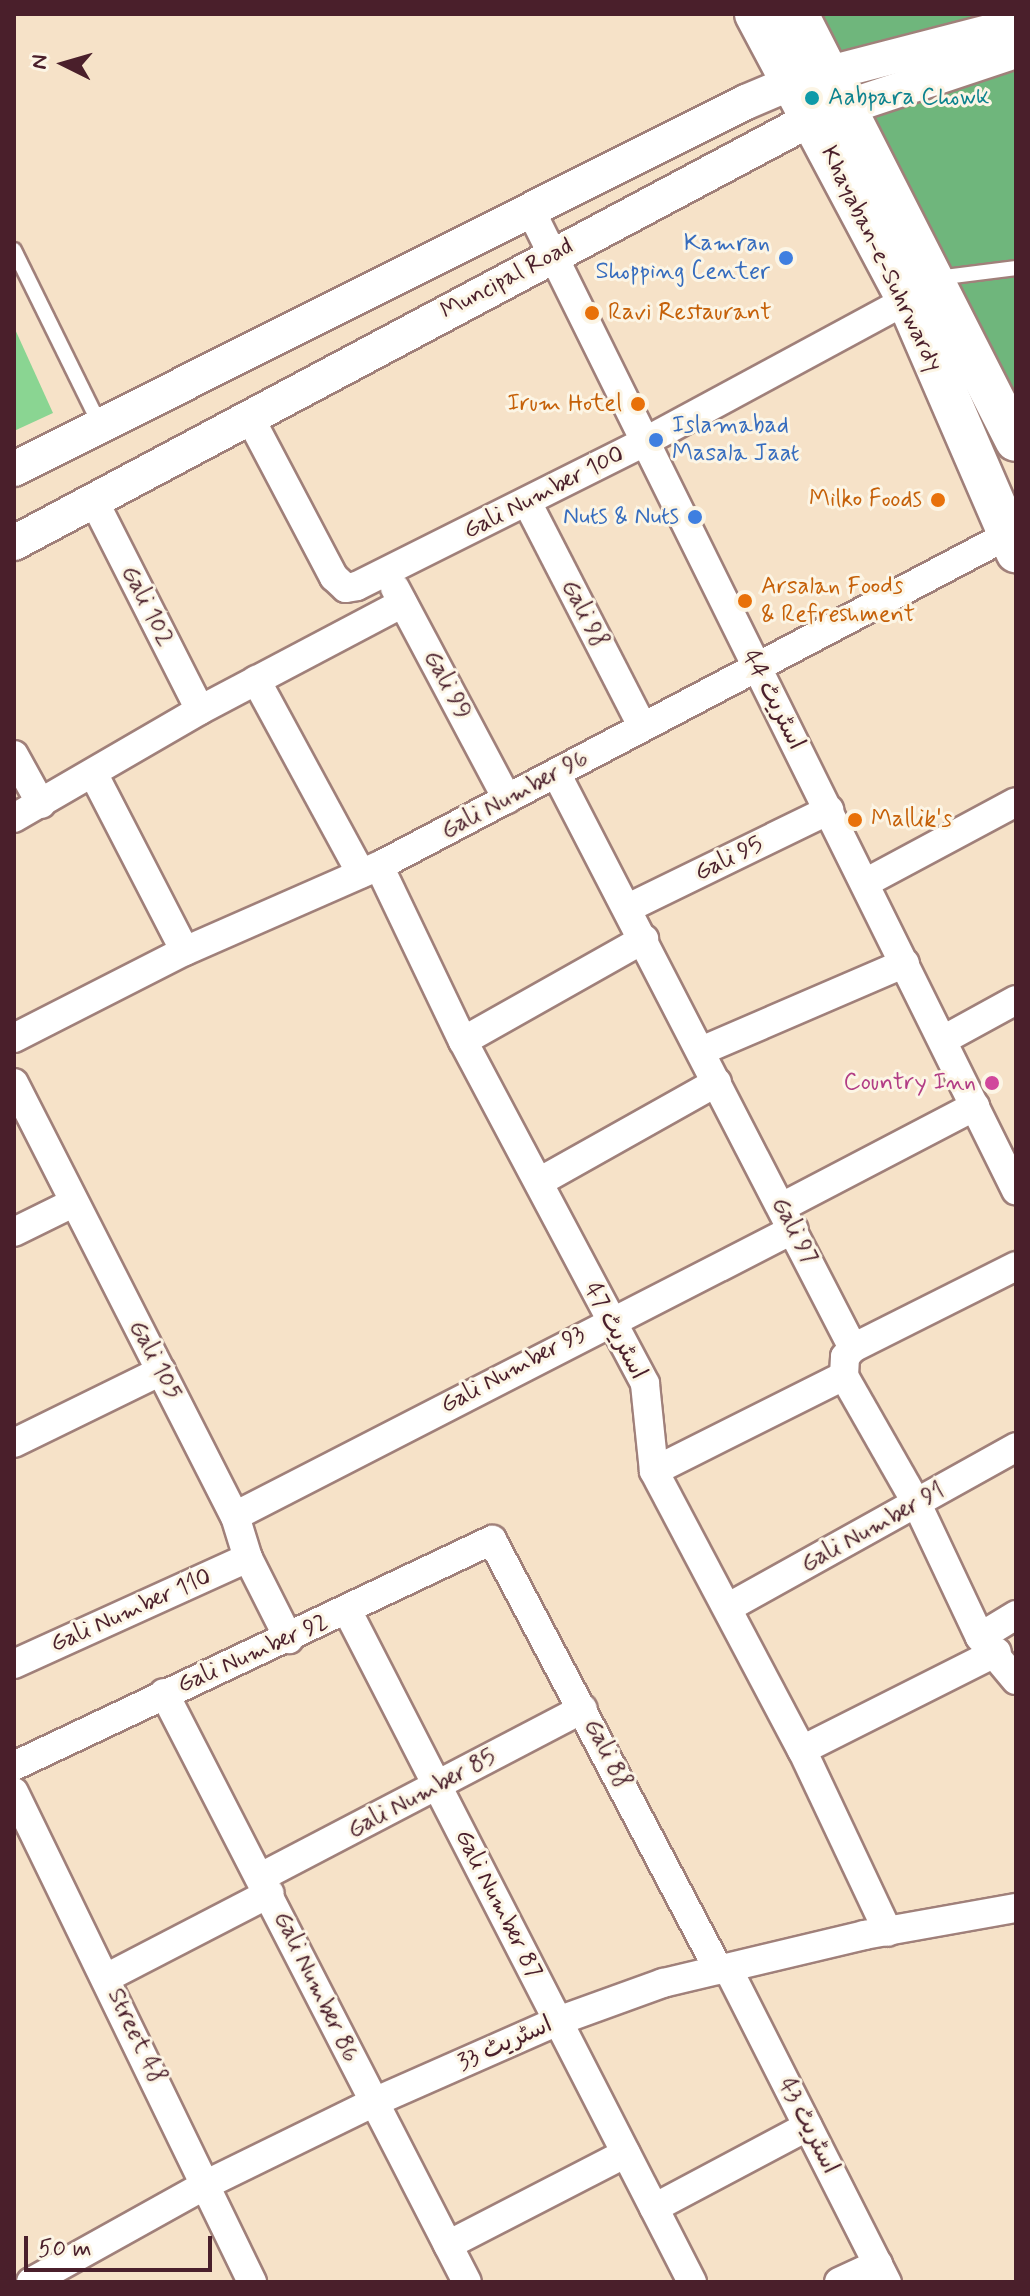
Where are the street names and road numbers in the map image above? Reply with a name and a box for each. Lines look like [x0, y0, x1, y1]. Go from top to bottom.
street label: Khayaban-e-Suhrwardy [814, 141, 948, 377]
street label: Muncipal Road [436, 232, 578, 326]
street label: Gali Number 100 [459, 440, 629, 546]
street label: Gali 102 [115, 561, 179, 651]
street label: Gali 98 [555, 575, 613, 653]
street label: اسٹریٹ 44 [736, 645, 810, 755]
street label: Gali 99 [417, 646, 477, 724]
street label: Gali Number 96 [436, 744, 594, 846]
street label: Gali 95 [690, 830, 768, 888]
street label: Gali 97 [765, 1193, 823, 1269]
street label: اسٹریٹ 47 [577, 1278, 653, 1384]
street label: Gali 105 [122, 1315, 188, 1405]
street label: Gali Number 93 [436, 1320, 590, 1420]
street label: Gali Number 91 [796, 1477, 950, 1579]
street label: Gali Number 110 [46, 1563, 216, 1659]
street label: Gali Number 92 [173, 1608, 333, 1700]
street label: Gali 88 [577, 1714, 637, 1794]
street label: Gali Number 85 [343, 1743, 501, 1845]
street label: Gali Number 87 [448, 1825, 548, 1983]
street label: Gali Number 86 [267, 1907, 365, 2067]
street label: Street 48 [101, 1984, 171, 2088]
street label: اسٹریٹ 33 [453, 2010, 557, 2078]
street label: اسٹریٹ 43 [772, 2073, 844, 2179]

